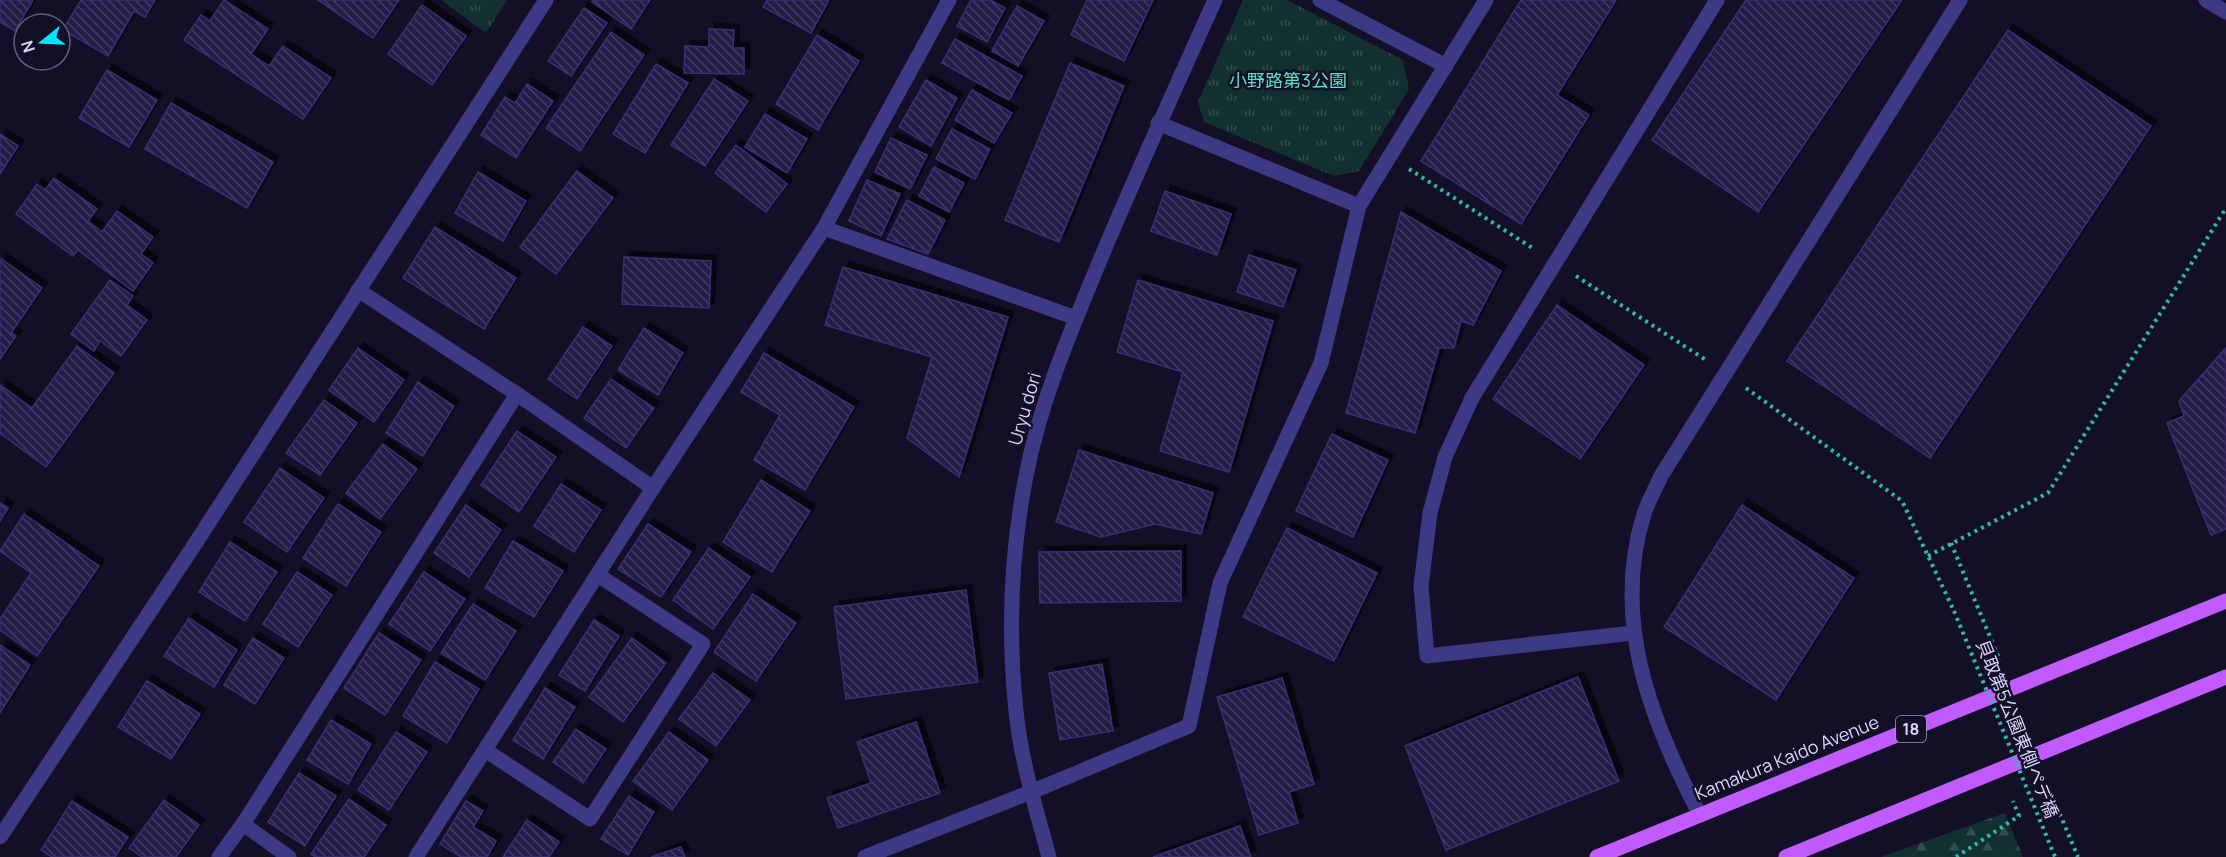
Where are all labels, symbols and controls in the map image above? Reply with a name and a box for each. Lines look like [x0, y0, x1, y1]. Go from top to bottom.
north arrow [12, 12, 72, 72]
text: N [15, 38, 40, 56]
park label: 小野路第3公園 [1229, 68, 1347, 92]
street label: Uryu dori [1002, 369, 1046, 448]
street label: 貝取第5公園東側ペデ橋 [1971, 636, 2065, 821]
street label: Kamakura Kaido Avenue [1691, 709, 1882, 805]
road number: 18 [1896, 716, 1926, 742]

